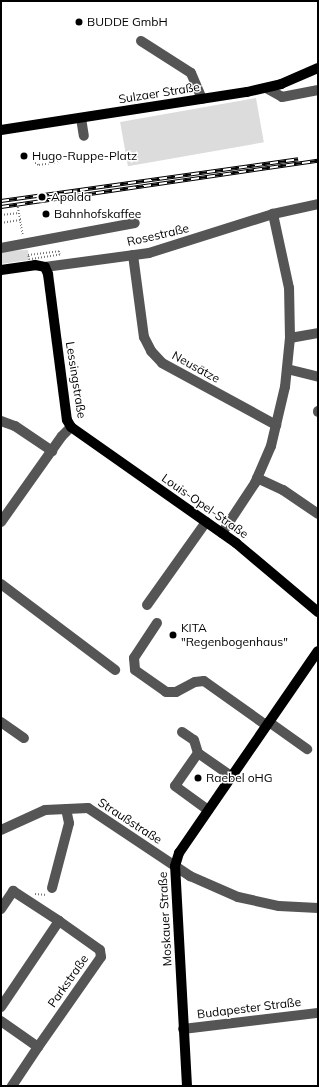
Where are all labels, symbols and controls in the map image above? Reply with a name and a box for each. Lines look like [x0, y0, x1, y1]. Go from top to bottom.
place label: BUDDE GmbH [87, 15, 168, 29]
marker: BUDDE GmbH [74, 17, 84, 27]
street label: Sulzaer Straße [117, 79, 201, 107]
place label: Hugo-Ruppe-Platz [32, 149, 137, 163]
marker: Hugo-Ruppe-Platz [19, 151, 29, 161]
place label: Apolda [51, 190, 91, 204]
marker: Apolda [36, 191, 48, 203]
place label: Bahnhofskaffee [54, 207, 141, 221]
marker: Bahnhofskaffee [41, 209, 51, 219]
street label: Rosestraße [126, 221, 190, 249]
street label: Lessingstraße [63, 340, 89, 420]
street label: Neusätze [170, 348, 222, 386]
street label: Louis-Opel-Straße [159, 471, 251, 541]
place label: KITA "Regenbogenhaus" [181, 621, 288, 649]
marker: KITA "Regenbogenhaus" [168, 630, 178, 640]
place label: Raebel oHG [206, 771, 273, 785]
marker: Raebel oHG [193, 773, 203, 783]
street label: Straußstraße [95, 795, 165, 847]
street label: Moskauer Straße [155, 871, 175, 967]
street label: Parkstraße [45, 952, 91, 1010]
street label: Budapester Straße [196, 994, 302, 1022]

